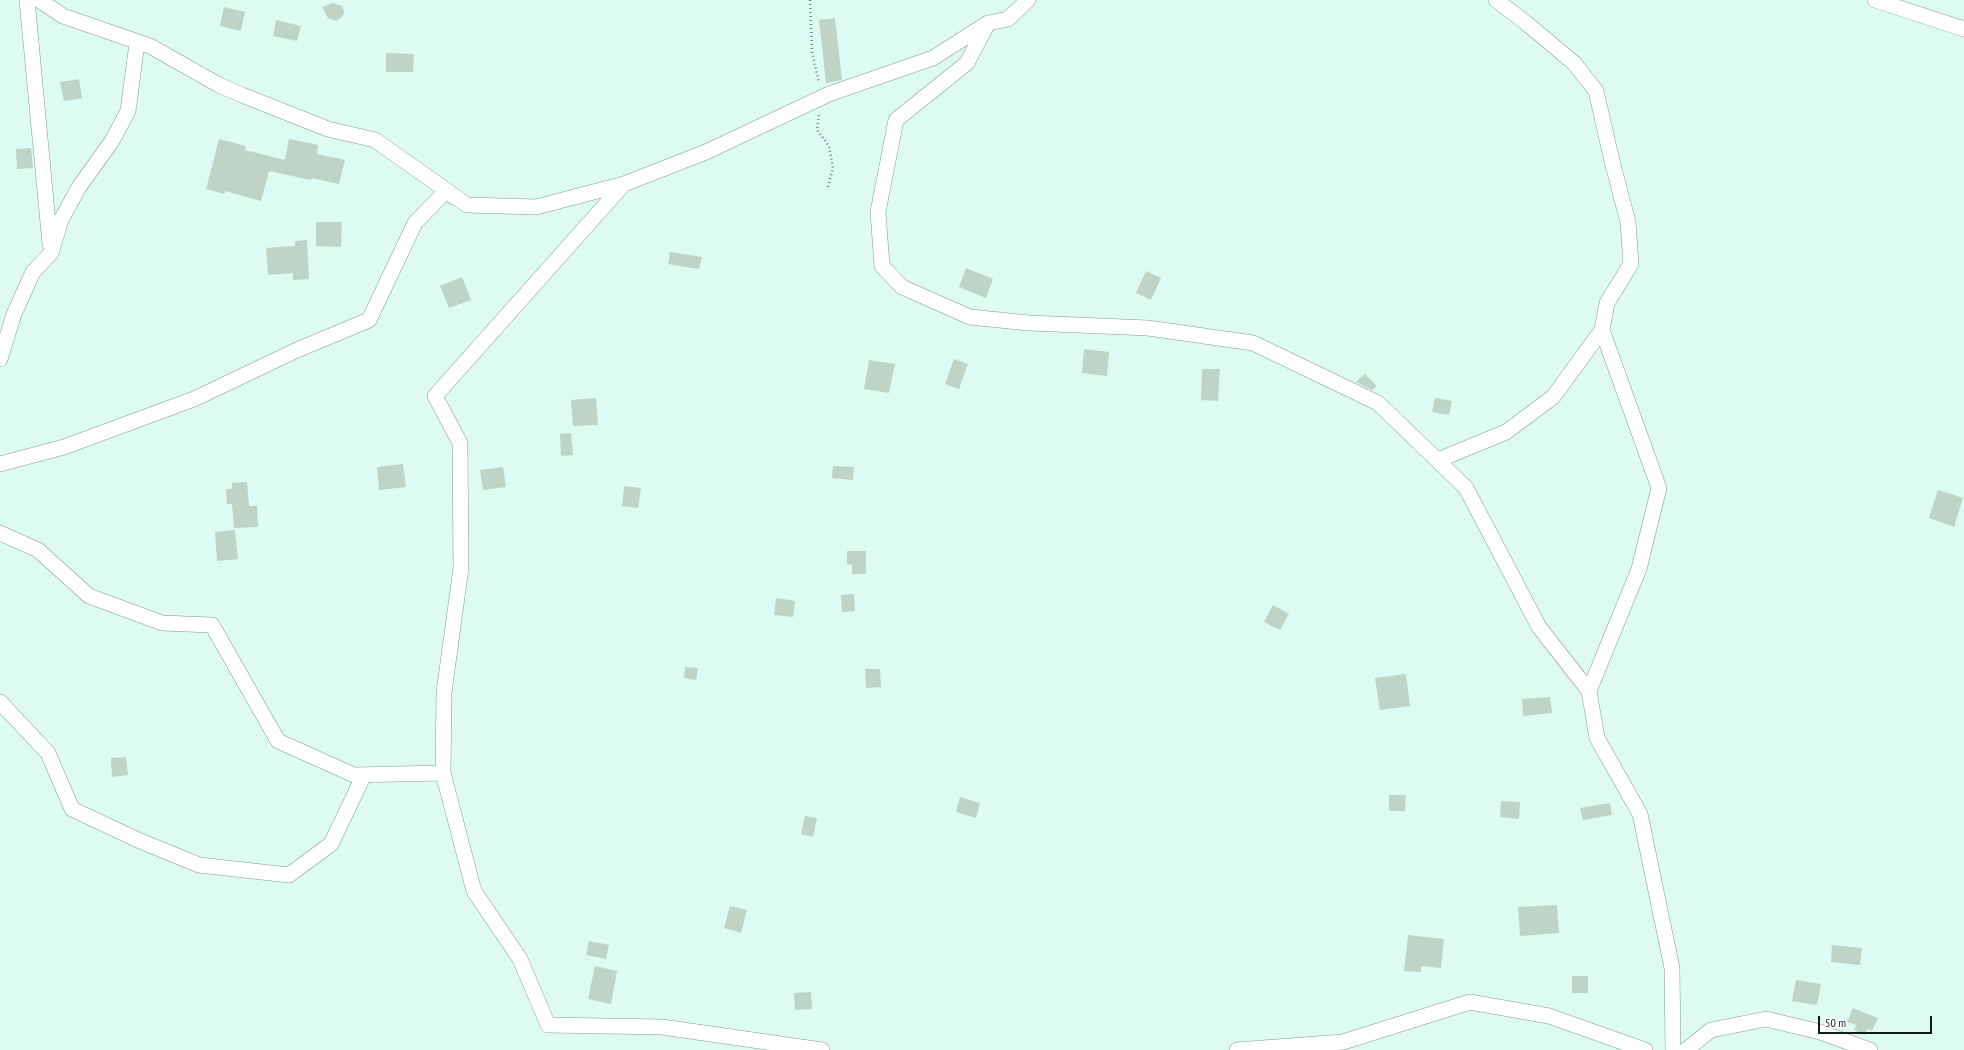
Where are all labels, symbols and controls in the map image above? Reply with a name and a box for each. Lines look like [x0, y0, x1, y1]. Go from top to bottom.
scale bar [1820, 1008, 1934, 1034]
text: 50 m [1825, 1015, 1846, 1030]

